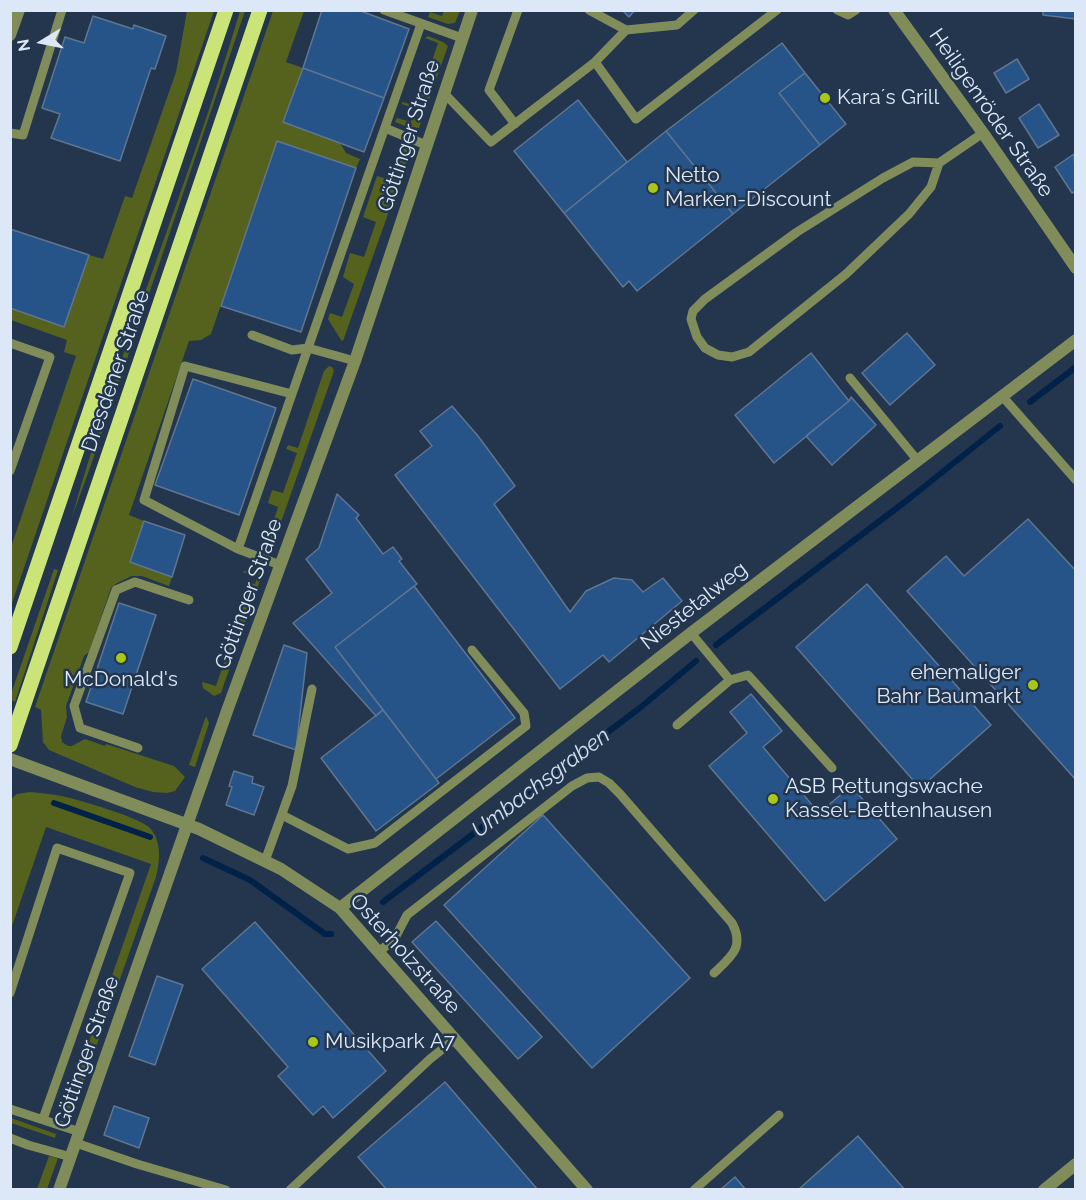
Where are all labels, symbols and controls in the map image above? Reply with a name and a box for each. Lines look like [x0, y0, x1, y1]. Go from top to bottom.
north arrow [12, 12, 72, 72]
street label: Heiligenröder Straße [923, 24, 1059, 202]
text: N [13, 38, 34, 53]
street label: Göttinger Straße [373, 57, 445, 215]
place label: Kara´s Grill [837, 85, 939, 111]
marker: Kara´s Grill [818, 91, 832, 105]
place label: Netto Marken-Discount [665, 163, 831, 213]
marker: Netto Marken-Discount [646, 181, 660, 195]
street label: Dresdener Straße [76, 287, 156, 455]
street label: Göttinger Straße [210, 515, 288, 673]
street label: Niestetalweg [636, 557, 752, 655]
marker: McDonald's [114, 651, 128, 665]
place label: ehemaliger Bahr Baumarkt [876, 660, 1021, 710]
place label: McDonald's [64, 667, 178, 693]
marker: ehemaliger Bahr Baumarkt [1026, 678, 1040, 692]
water label: Umbachsgraben [467, 723, 615, 843]
place label: ASB Rettungswache Kassel-Bettenhausen [785, 774, 992, 824]
marker: ASB Rettungswache Kassel-Bettenhausen [766, 792, 780, 806]
street label: Osterholzstraße [344, 889, 466, 1019]
street label: Göttinger Straße [49, 973, 125, 1131]
place label: Musikpark A7 [325, 1029, 455, 1055]
marker: Musikpark A7 [306, 1035, 320, 1049]

